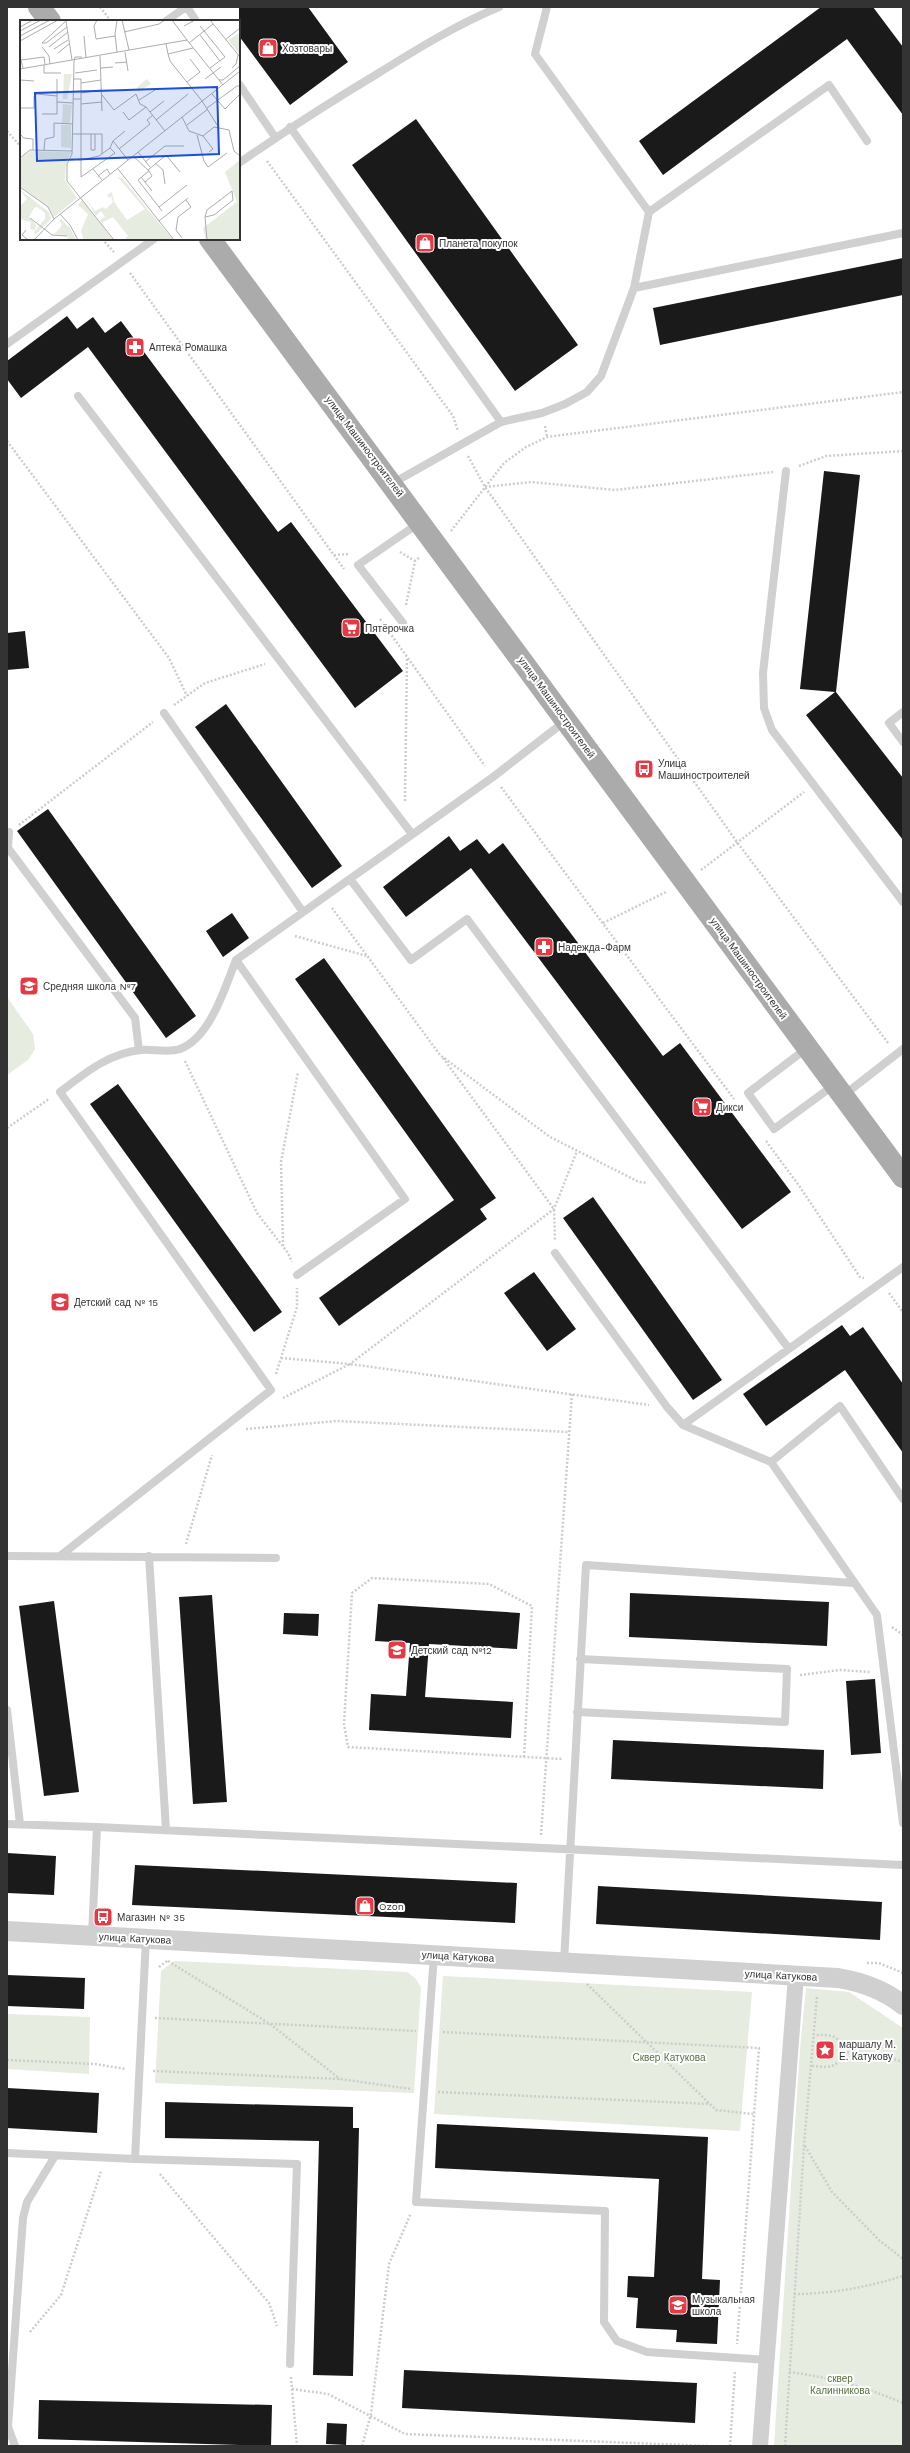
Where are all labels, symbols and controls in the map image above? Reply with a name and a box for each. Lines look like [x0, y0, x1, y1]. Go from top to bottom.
inset map [20, 20, 240, 240]
shop icon: Хозтовары [257, 37, 279, 59]
place label: Хозтовары [282, 43, 332, 54]
shop icon: Планета покупок [414, 232, 436, 254]
place label: Планета покупок [439, 238, 518, 249]
pharmacy icon: Аптека Ромашка [124, 336, 146, 358]
place label: Аптека Ромашка [149, 342, 228, 353]
street label: улица Машиностроителей [323, 394, 406, 499]
supermarket icon: Пятёрочка [340, 617, 362, 639]
place label: Пятёрочка [365, 623, 414, 634]
street label: улица Машиностроителей [516, 654, 597, 760]
bus stop icon: Улица Машиностроителей [633, 758, 655, 780]
place label: Улица Машиностроителей [658, 758, 750, 781]
street label: улица Машиностроителей [708, 915, 789, 1021]
pharmacy icon: Надежда-Фарм [533, 936, 555, 958]
place label: Надежда-Фарм [558, 942, 631, 953]
school or university icon: Средняя школа №7 [18, 975, 40, 997]
place label: Средняя школа №7 [43, 981, 136, 992]
supermarket icon: Дикси [691, 1096, 713, 1118]
place label: Дикси [716, 1102, 743, 1113]
school or university icon: Детский сад № 15 [49, 1291, 71, 1313]
place label: Детский сад № 15 [74, 1297, 158, 1308]
school or university icon: Детский сад №12 [386, 1639, 408, 1661]
place label: Детский сад №12 [411, 1645, 492, 1656]
shop icon: Ozon [354, 1895, 376, 1917]
place label: Ozon [379, 1901, 404, 1912]
bus stop icon: Магазин № 35 [92, 1906, 114, 1928]
place label: Магазин № 35 [117, 1912, 185, 1923]
street label: улица Катукова [98, 1931, 172, 1946]
street label: улица Катукова [421, 1949, 495, 1964]
street label: улица Катукова [744, 1968, 818, 1983]
place icon: маршалу М. Е. Катукову [814, 2039, 836, 2061]
place label: маршалу М. Е. Катукову [839, 2039, 896, 2062]
park label: Сквер Катукова [633, 2052, 706, 2063]
school or university icon: Музыкальная школа [667, 2294, 689, 2316]
place label: Музыкальная школа [692, 2294, 755, 2317]
park label: сквер Калинникова [810, 2373, 871, 2396]

